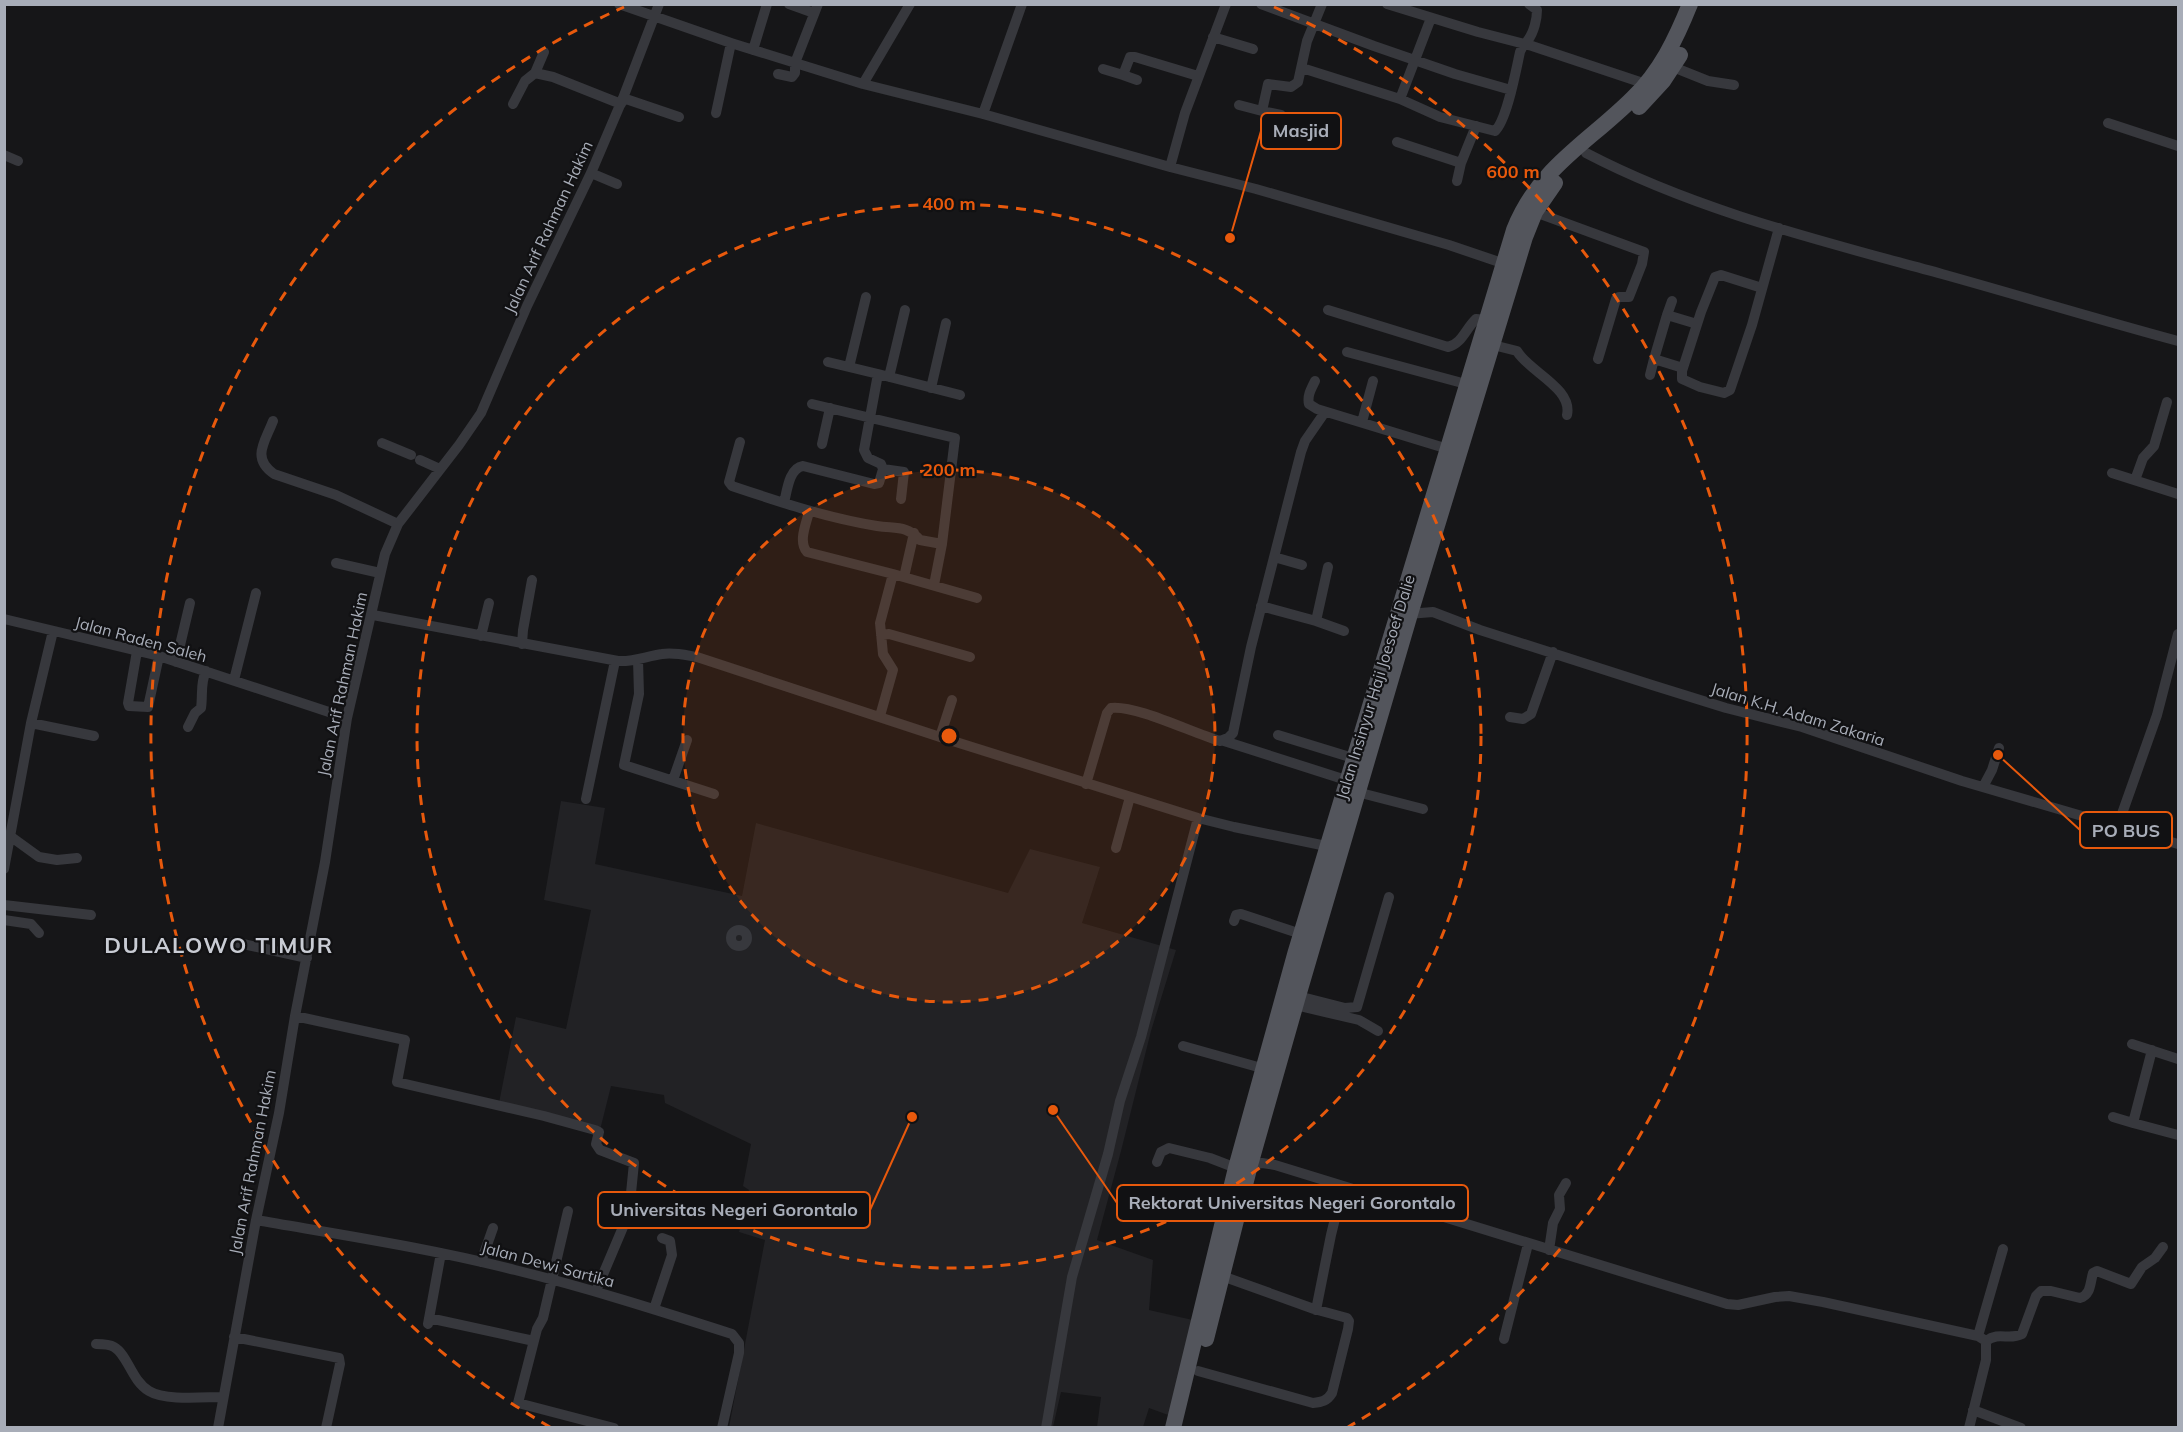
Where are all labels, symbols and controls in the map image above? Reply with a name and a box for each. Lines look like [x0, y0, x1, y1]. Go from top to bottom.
callout: Masjid [1261, 113, 1341, 149]
text: Masjid [1273, 119, 1329, 142]
street label: Jalan Arif Rahman Hakim [499, 138, 597, 316]
text: 600 m [1486, 160, 1540, 183]
text: 400 m [922, 192, 976, 215]
text: 200 m [922, 458, 976, 481]
street label: Jalan Insinyur Haji Joesoef Dalie [1331, 572, 1419, 802]
street label: Jalan Arif Rahman Hakim [313, 590, 371, 778]
street label: Jalan Raden Saleh [73, 612, 209, 666]
street label: Jalan K.H. Adam Zakaria [1709, 678, 1887, 750]
centre of rings [939, 726, 959, 746]
callout: PO BUS [2080, 812, 2172, 848]
text: PO BUS [2092, 819, 2160, 842]
district label: DULALOWO TIMUR [104, 931, 334, 959]
street label: Jalan Arif Rahman Hakim [224, 1068, 280, 1256]
callout: Rektorat Universitas Negeri Gorontalo [1117, 1185, 1468, 1221]
text: Rektorat Universitas Negeri Gorontalo [1128, 1191, 1456, 1214]
callout: Universitas Negeri Gorontalo [598, 1192, 870, 1228]
text: Universitas Negeri Gorontalo [610, 1198, 858, 1221]
street label: Jalan Dewi Sartika [479, 1237, 617, 1291]

